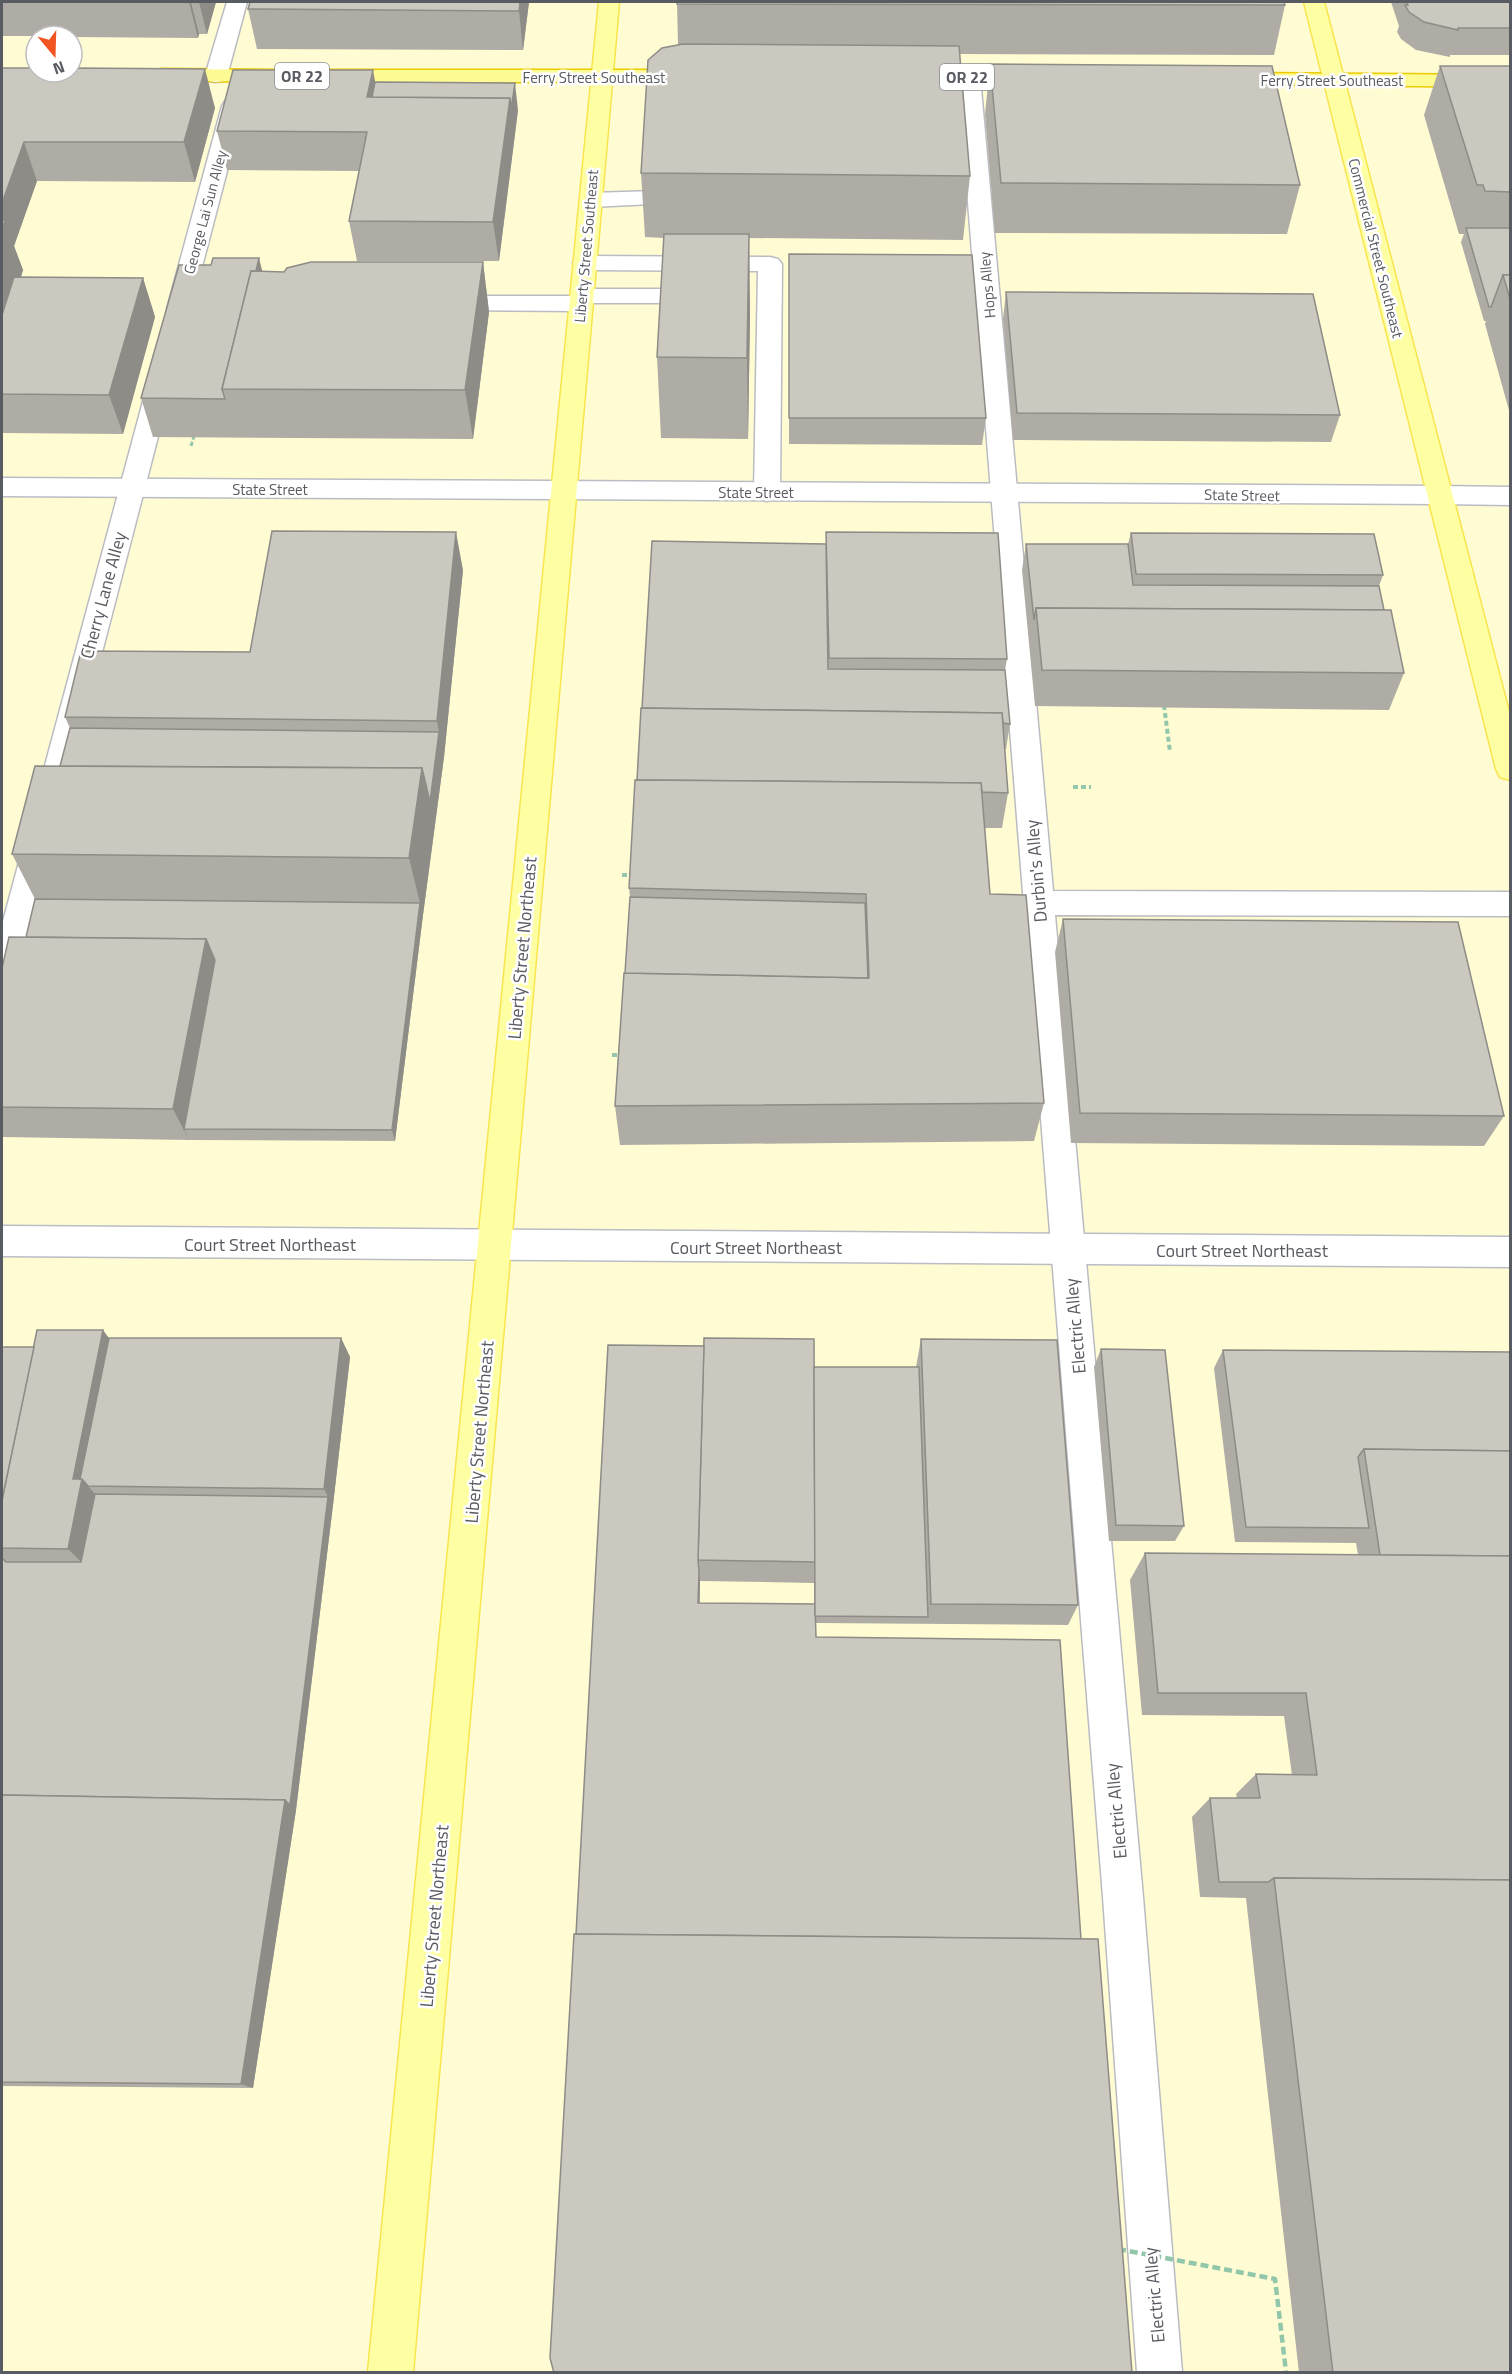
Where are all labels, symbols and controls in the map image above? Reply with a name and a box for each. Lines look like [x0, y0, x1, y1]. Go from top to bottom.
north arrow [24, 24, 84, 84]
text: N [50, 55, 68, 81]
road number: OR 22 [275, 63, 329, 89]
road number: OR 22 [940, 64, 994, 90]
street label: Ferry Street Southeast [523, 66, 666, 89]
street label: Ferry Street Southeast [1261, 69, 1404, 92]
street label: George Lai Sun Alley [177, 147, 233, 277]
street label: Commercial Street Southeast [1343, 156, 1410, 341]
street label: Liberty Street Southeast [568, 168, 604, 323]
street label: Hops Alley [973, 251, 1001, 319]
street label: State Street [232, 478, 309, 501]
street label: State Street [718, 481, 795, 504]
street label: State Street [1204, 483, 1281, 507]
street label: Cherry Lane Alley [73, 528, 133, 662]
street label: Durbin's Alley [1018, 818, 1054, 923]
street label: Liberty Street Northeast [501, 855, 543, 1040]
street label: Court Street Northeast [184, 1231, 357, 1258]
street label: Court Street Northeast [670, 1234, 843, 1261]
street label: Court Street Northeast [1156, 1237, 1329, 1264]
street label: Electric Alley [1057, 1277, 1093, 1375]
street label: Liberty Street Northeast [458, 1339, 500, 1524]
street label: Electric Alley [1098, 1762, 1134, 1860]
street label: Liberty Street Northeast [413, 1823, 455, 2008]
street label: Electric Alley [1136, 2246, 1172, 2344]

